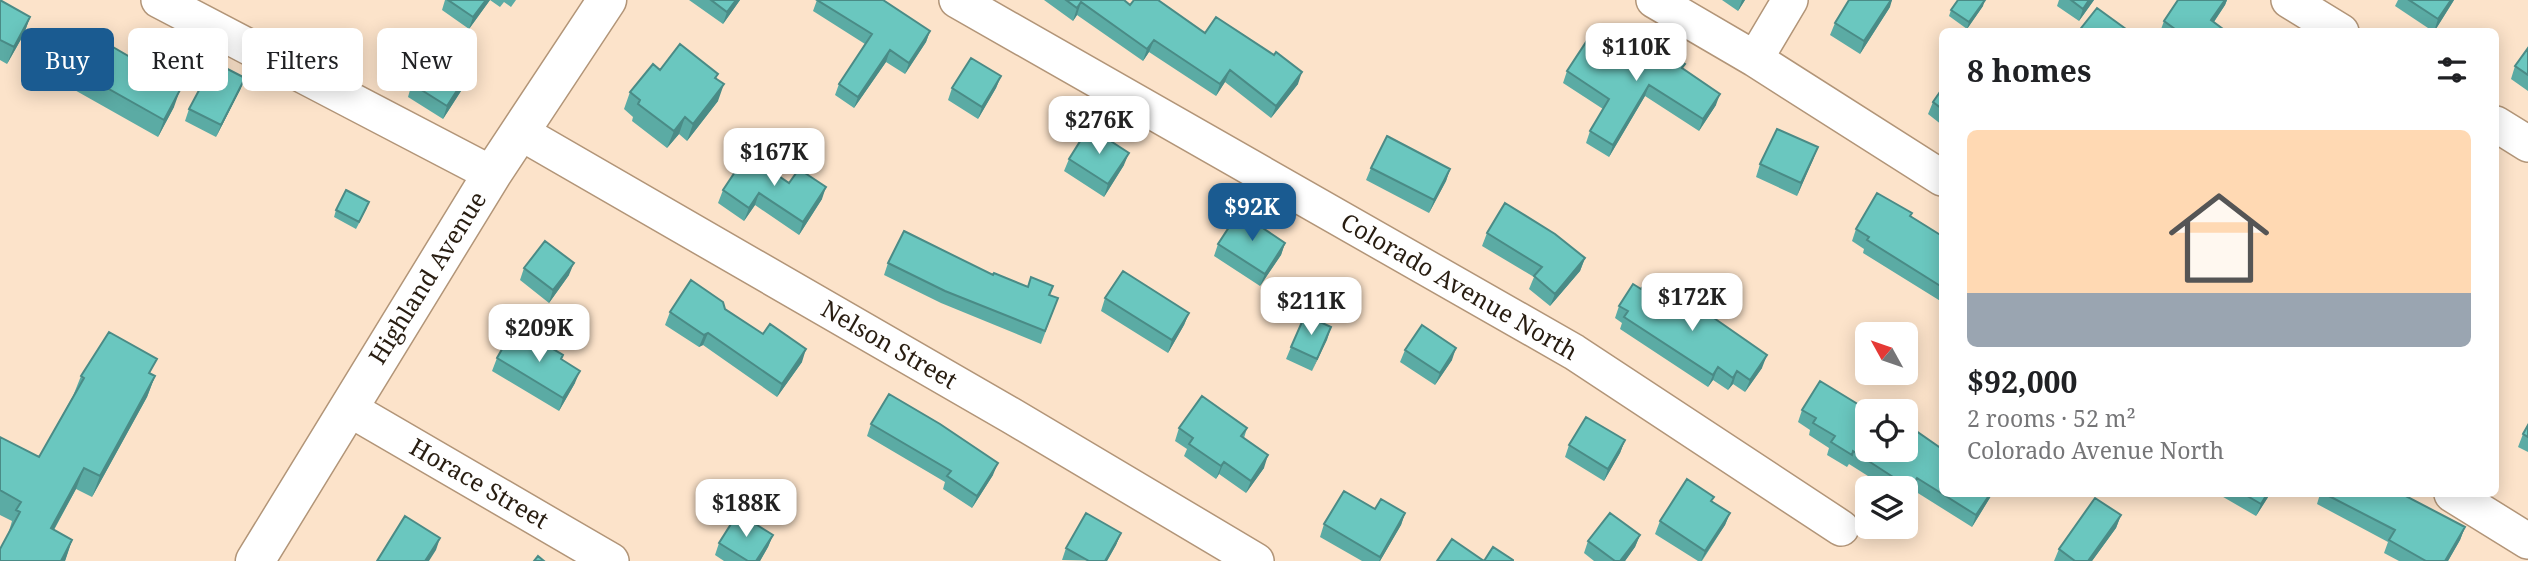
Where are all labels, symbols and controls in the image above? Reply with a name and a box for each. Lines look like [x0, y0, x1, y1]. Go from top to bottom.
pin: $110K [1587, 24, 1685, 83]
chip: Buy [21, 28, 114, 91]
chip: Rent [128, 28, 228, 91]
chip: Filters [242, 28, 363, 91]
chip: New [377, 28, 477, 91]
text: $110K [1602, 30, 1670, 62]
text: 8 homes [1967, 50, 2091, 91]
icon: filters [2433, 51, 2471, 89]
pin: $276K [1050, 96, 1148, 156]
text: $276K [1065, 103, 1133, 135]
pin: $167K [725, 128, 823, 188]
text: $167K [740, 135, 808, 167]
icon: home [2156, 175, 2282, 301]
street label: Highland Avenue [360, 184, 493, 370]
pin: $92K [1211, 184, 1293, 243]
text: $92K [1224, 190, 1280, 222]
street label: Colorado Avenue North [1335, 204, 1584, 367]
pin: $172K [1643, 274, 1741, 333]
pin: $211K [1262, 278, 1360, 337]
text: $172K [1658, 280, 1726, 312]
text: $211K [1277, 284, 1345, 316]
street label: Nelson Street [816, 291, 964, 396]
pin: $209K [490, 304, 588, 364]
text: $209K [505, 311, 573, 343]
north arrow [1855, 322, 1918, 385]
map controls [1855, 322, 1918, 539]
text: $92,000 [1967, 361, 2078, 402]
button: locate [1855, 399, 1918, 462]
text: 2 rooms · 52 m² [1967, 402, 2136, 434]
street label: Horace Street [404, 430, 555, 536]
text: Colorado Avenue North [1967, 434, 2224, 466]
button: layers [1855, 476, 1918, 539]
pin: $188K [697, 480, 795, 539]
text: $188K [712, 486, 780, 518]

